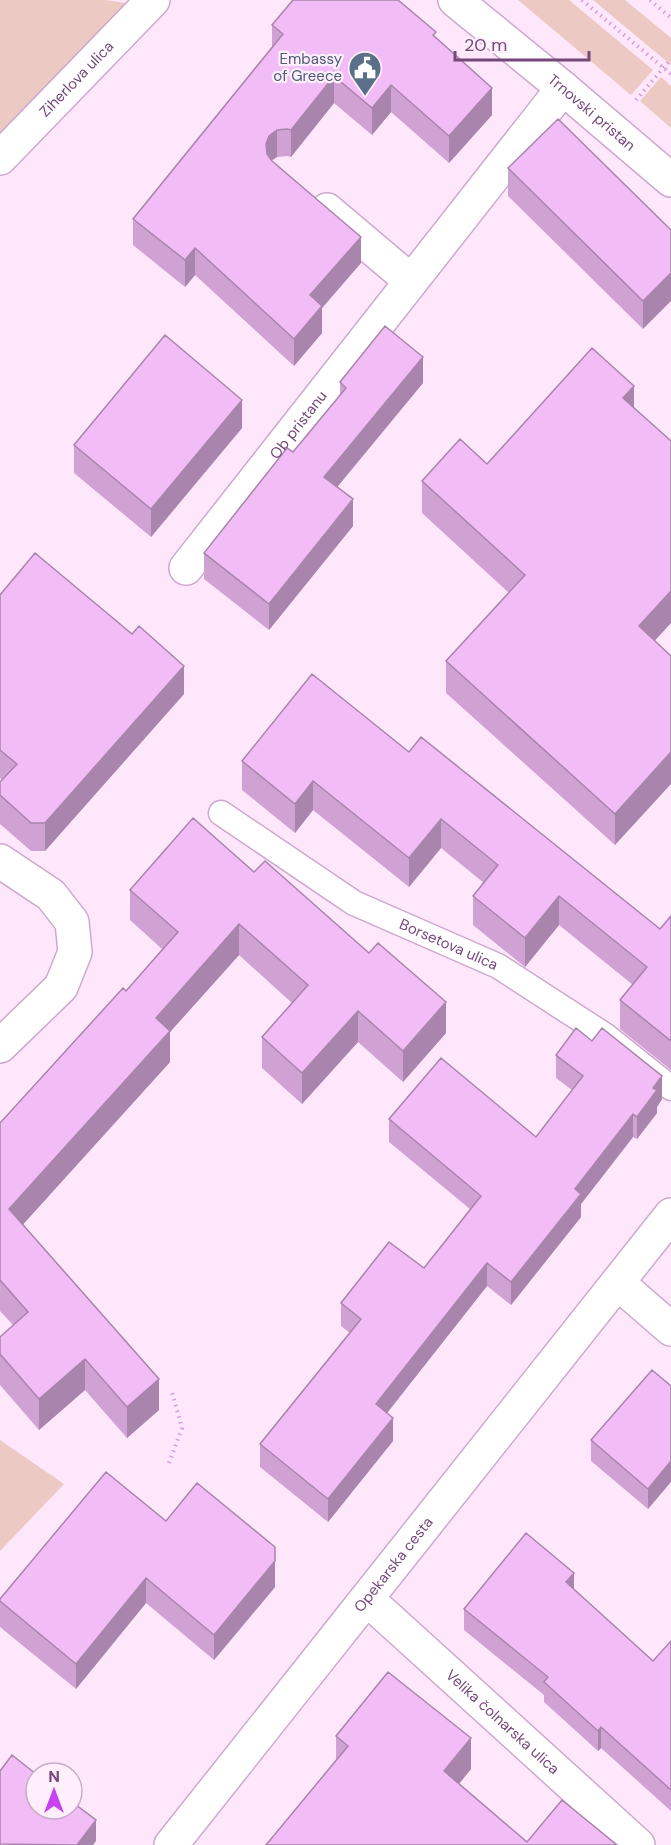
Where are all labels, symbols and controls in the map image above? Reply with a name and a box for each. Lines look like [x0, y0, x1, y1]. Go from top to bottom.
scale bar [455, 24, 588, 62]
text: 20 m [464, 33, 507, 57]
street label: Ziherlova ulica [35, 37, 118, 121]
place label: Embassy of Greece [273, 49, 343, 86]
public building icon: Embassy of Greece [347, 50, 383, 97]
street label: Trnovski pristan [544, 70, 640, 155]
street label: Ob pristanu [265, 386, 332, 463]
street label: Borsetova ulica [396, 914, 501, 975]
street label: Opekarska cesta [350, 1513, 438, 1616]
street label: Velika čolnarska ulica [441, 1665, 564, 1779]
north arrow [24, 1761, 84, 1821]
text: N [48, 1766, 60, 1787]

